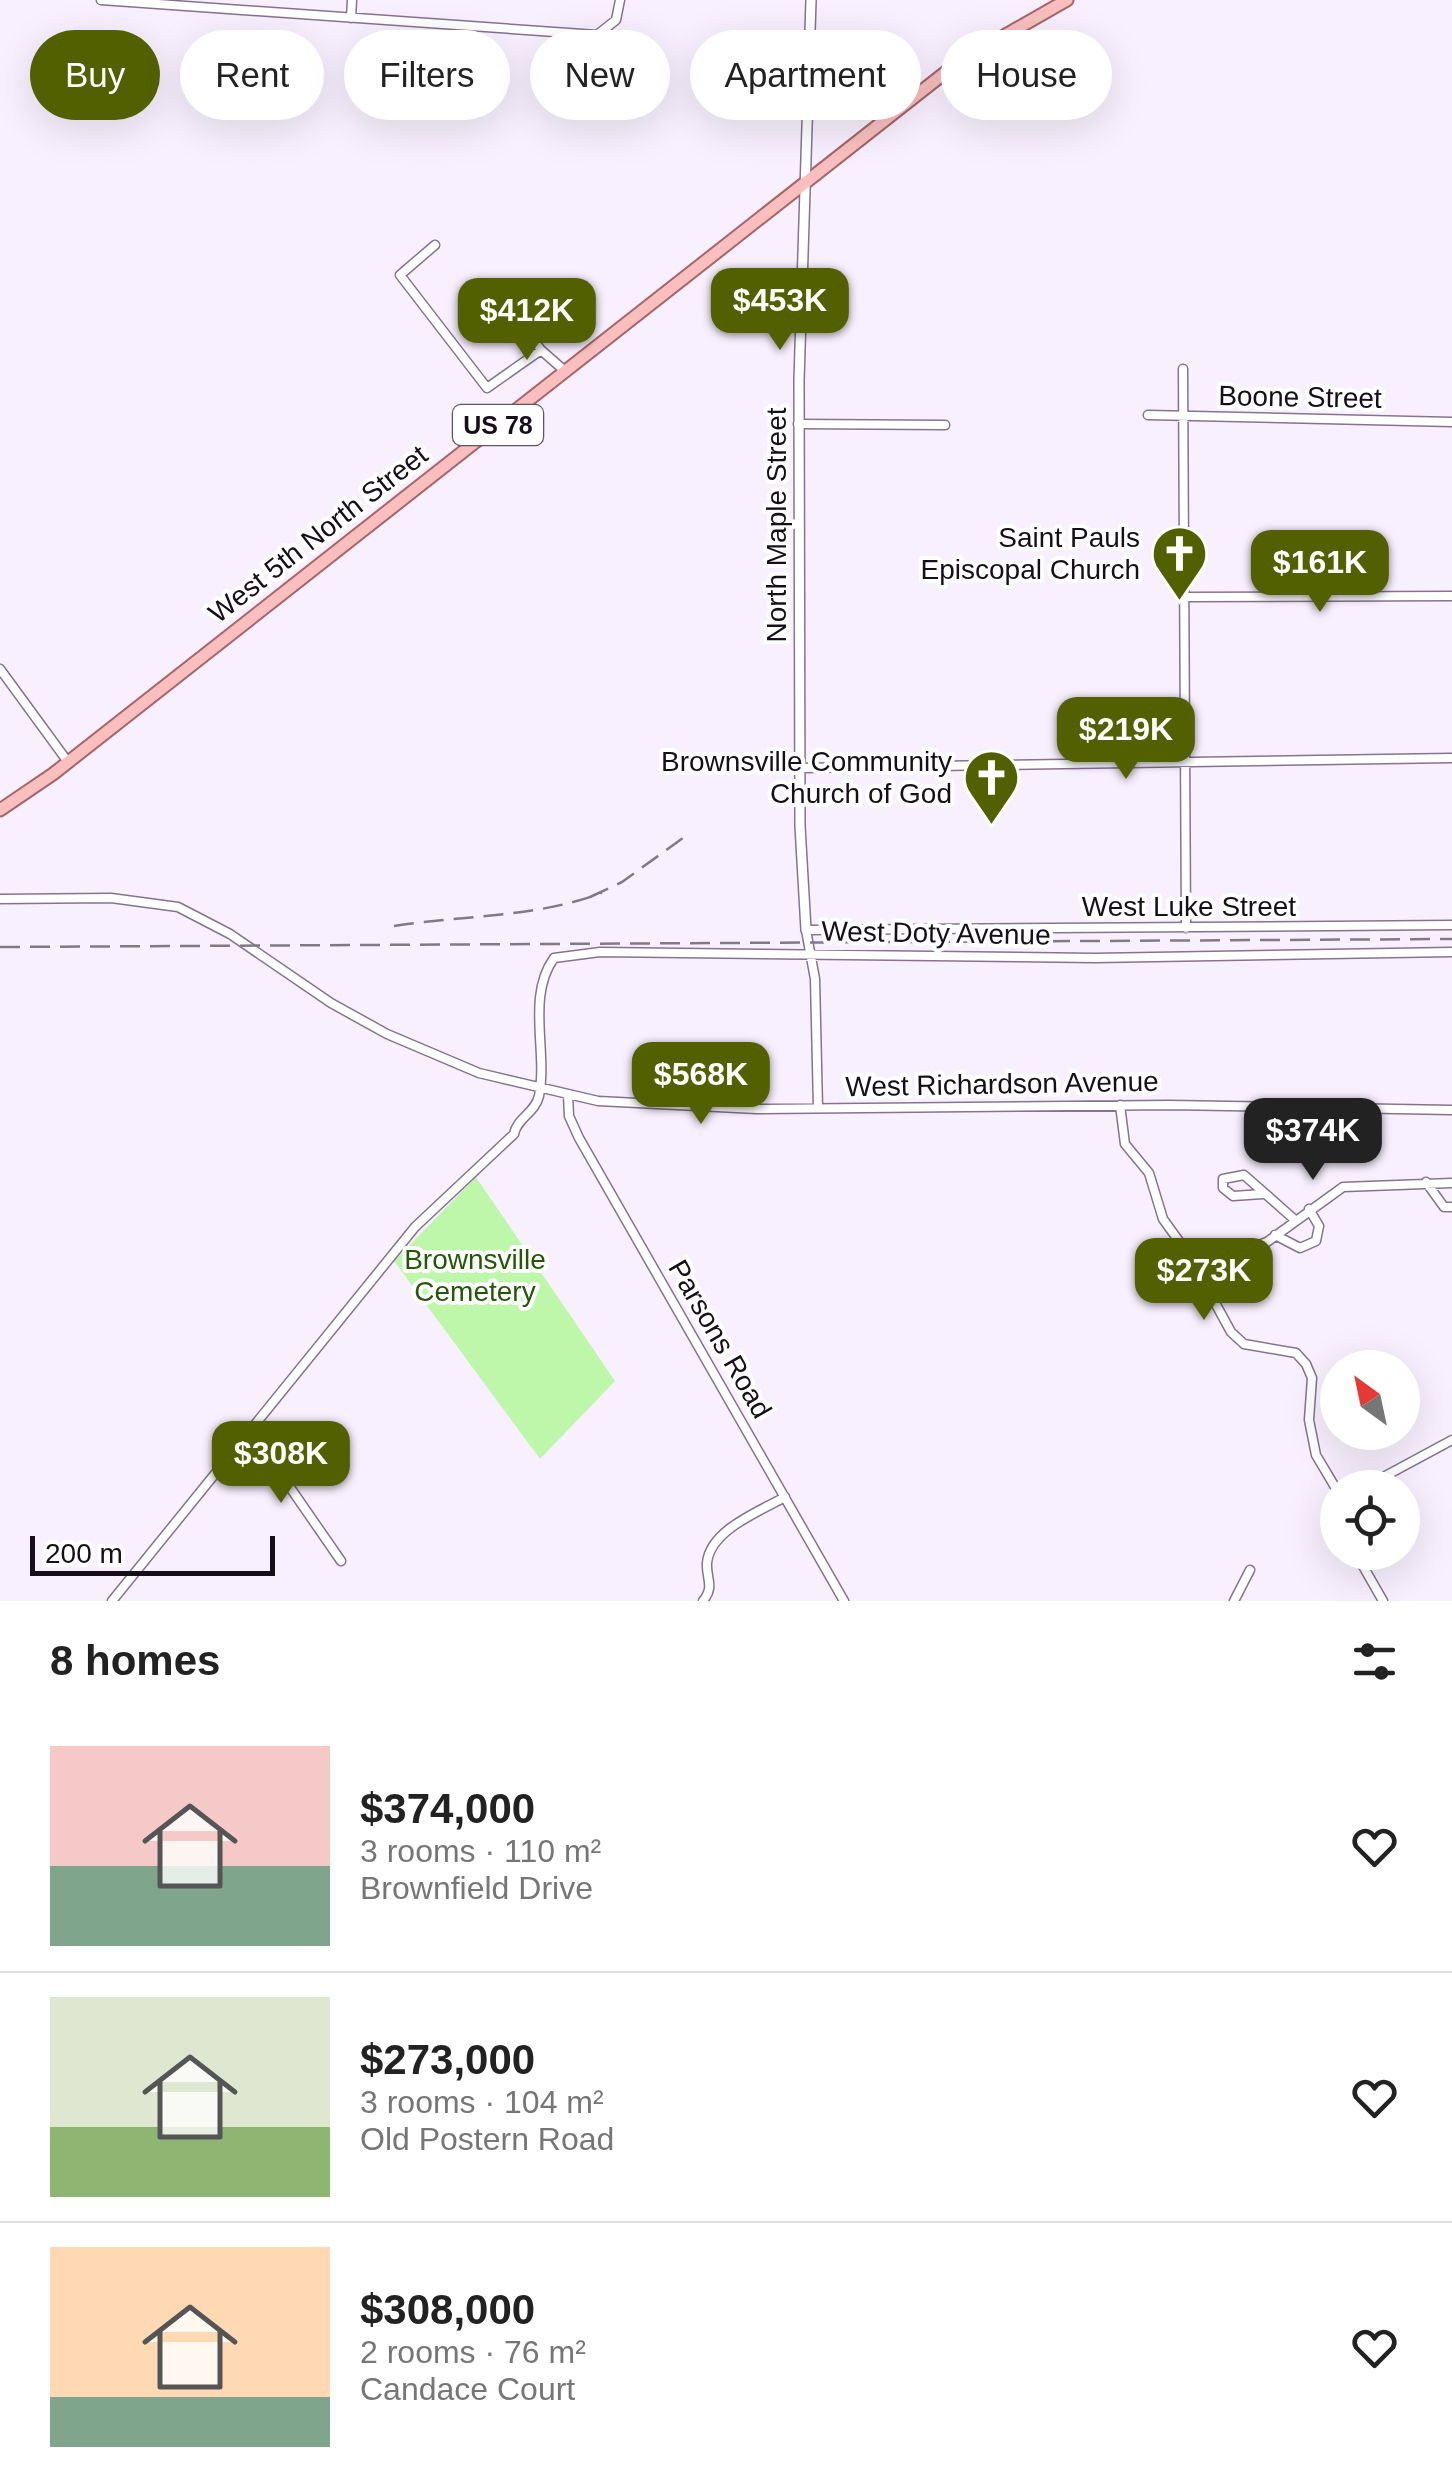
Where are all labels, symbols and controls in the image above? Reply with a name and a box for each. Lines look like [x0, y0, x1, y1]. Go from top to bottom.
chip: Buy [30, 30, 160, 120]
chip: Rent [180, 30, 324, 120]
chip: Filters [344, 30, 510, 120]
chip: New [530, 30, 670, 120]
chip: Apartment [690, 30, 921, 120]
chip: House [941, 30, 1112, 120]
pin: $453K [710, 268, 850, 353]
pin: $412K [457, 278, 597, 363]
text: $453K [733, 282, 827, 318]
text: $412K [480, 292, 574, 328]
street label: Boone Street [1218, 380, 1382, 414]
road number: US 78 [453, 405, 543, 445]
street label: North Maple Street [761, 407, 792, 643]
street label: West 5th North Street [203, 439, 434, 629]
place label: Saint Pauls Episcopal Church [921, 522, 1140, 585]
church icon: Saint Pauls Episcopal Church [1149, 523, 1209, 602]
pin: $161K [1250, 530, 1390, 615]
text: $161K [1273, 544, 1367, 580]
pin: $219K [1056, 697, 1196, 782]
text: $219K [1079, 711, 1173, 747]
place label: Brownsville Community Church of God [661, 746, 952, 809]
church icon: Brownsville Community Church of God [961, 747, 1021, 826]
street label: West Luke Street [1082, 891, 1296, 922]
street label: West Doty Avenue [821, 916, 1051, 950]
pin: $568K [631, 1042, 771, 1127]
text: $568K [654, 1056, 748, 1092]
street label: West Richardson Avenue [845, 1066, 1159, 1102]
pin: $374K [1243, 1098, 1383, 1183]
text: $374K [1266, 1112, 1360, 1148]
pin: $273K [1134, 1238, 1274, 1323]
park label: Brownsville Cemetery [404, 1244, 546, 1307]
text: $273K [1157, 1252, 1251, 1288]
street label: Parsons Road [662, 1254, 778, 1424]
north arrow [1320, 1350, 1420, 1450]
map controls [1320, 1350, 1420, 1570]
pin: $308K [211, 1421, 351, 1506]
text: $308K [234, 1435, 328, 1471]
button: locate [1320, 1470, 1420, 1570]
scale bar [30, 1531, 275, 1576]
text: 200 m [45, 1538, 123, 1569]
icon: filters [1347, 1634, 1402, 1689]
text: 8 homes [50, 1637, 220, 1684]
text: $374,000 [360, 1785, 535, 1832]
icon: home [130, 1786, 250, 1906]
icon: heart [1347, 1819, 1402, 1874]
text: 3 rooms · 110 m² [360, 1833, 601, 1869]
text: Brownfield Drive [360, 1870, 593, 1906]
text: $273,000 [360, 2036, 535, 2083]
icon: home [130, 2037, 250, 2157]
icon: heart [1347, 2070, 1402, 2125]
text: 3 rooms · 104 m² [360, 2084, 604, 2120]
text: Old Postern Road [360, 2121, 614, 2157]
text: $308,000 [360, 2286, 535, 2333]
icon: home [130, 2287, 250, 2407]
icon: heart [1347, 2320, 1402, 2375]
text: 2 rooms · 76 m² [360, 2334, 586, 2370]
text: Candace Court [360, 2371, 575, 2407]

